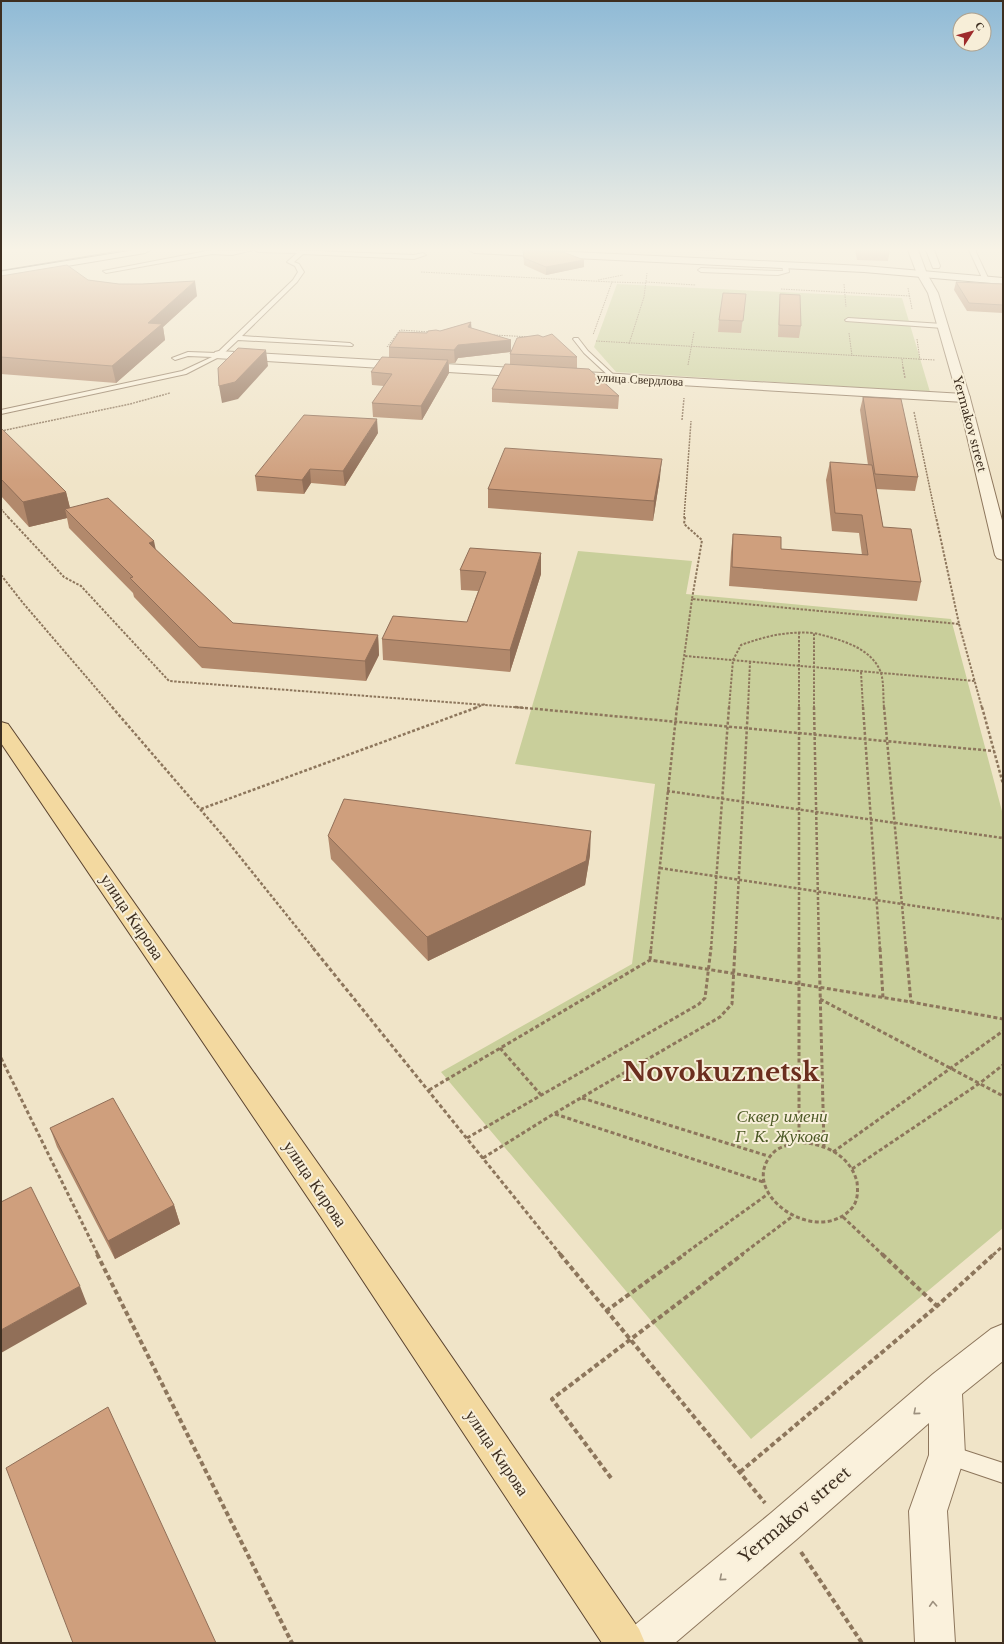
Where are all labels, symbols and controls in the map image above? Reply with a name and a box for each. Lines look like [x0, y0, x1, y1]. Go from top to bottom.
north arrow [952, 12, 992, 52]
text: С [972, 19, 988, 33]
street label: улица Свердлова [596, 369, 684, 389]
street label: Yermakov street [950, 373, 990, 474]
street label: улица Кирова [95, 870, 169, 965]
district label: Novokuznetsk [623, 1056, 820, 1088]
park label: Сквер имени Г. К. Жукова [734, 1106, 829, 1147]
street label: улица Кирова [278, 1137, 352, 1232]
street label: улица Кирова [460, 1406, 534, 1501]
one-way arrow [913, 1407, 921, 1414]
street label: Yermakov street [734, 1462, 856, 1569]
one-way arrow [719, 1574, 726, 1581]
one-way arrow [928, 1601, 937, 1607]

